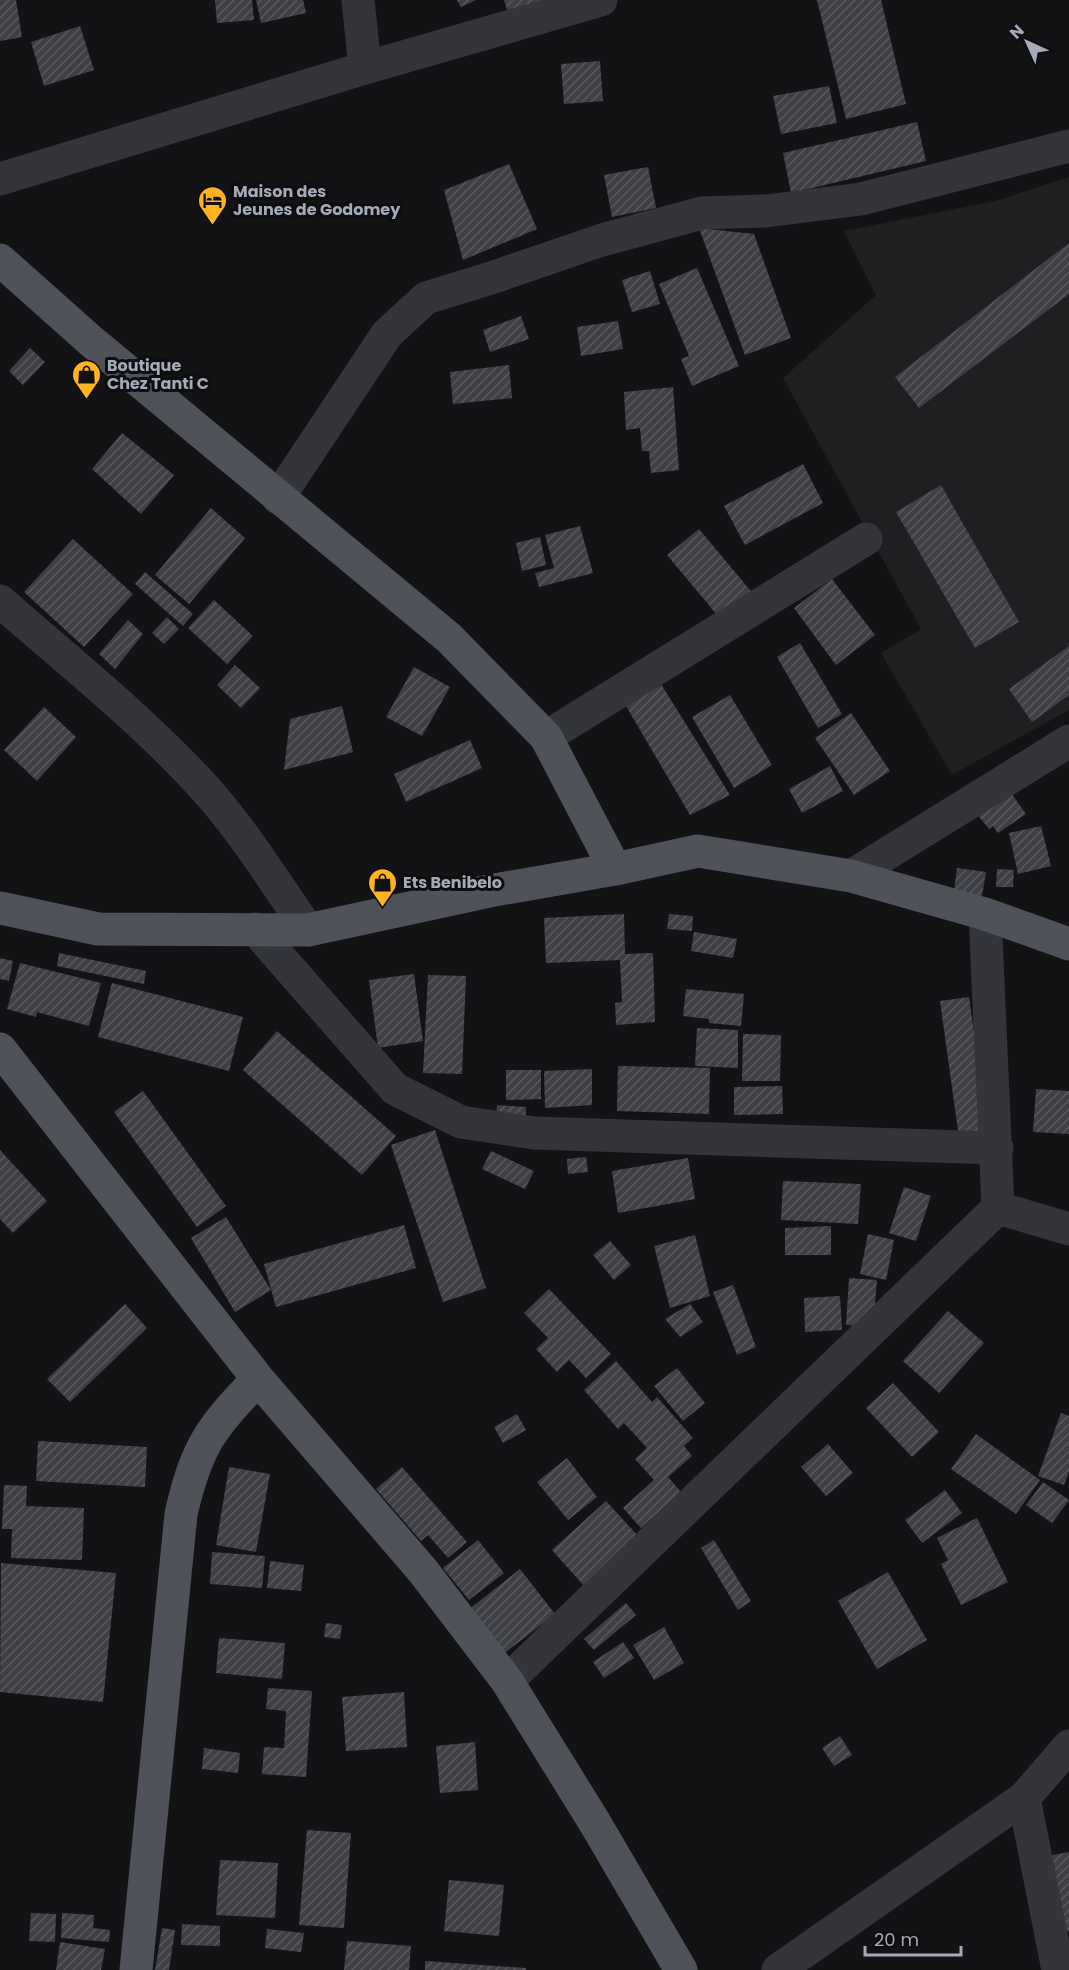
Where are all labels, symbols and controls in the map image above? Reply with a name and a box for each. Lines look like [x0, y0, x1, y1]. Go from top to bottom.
north arrow [997, 12, 1057, 72]
text: N [1004, 19, 1029, 44]
place label: Maison des Jeunes de Godomey [233, 180, 401, 221]
hotel icon: Maison des Jeunes de Godomey [196, 184, 228, 226]
place label: Boutique Chez Tanti C [107, 354, 209, 395]
shop icon: Boutique Chez Tanti C [70, 358, 102, 400]
shop icon: Ets Benibelo [366, 866, 398, 908]
place label: Ets Benibelo [403, 871, 502, 894]
scale bar [865, 1919, 961, 1957]
text: 20 m [874, 1927, 919, 1952]

